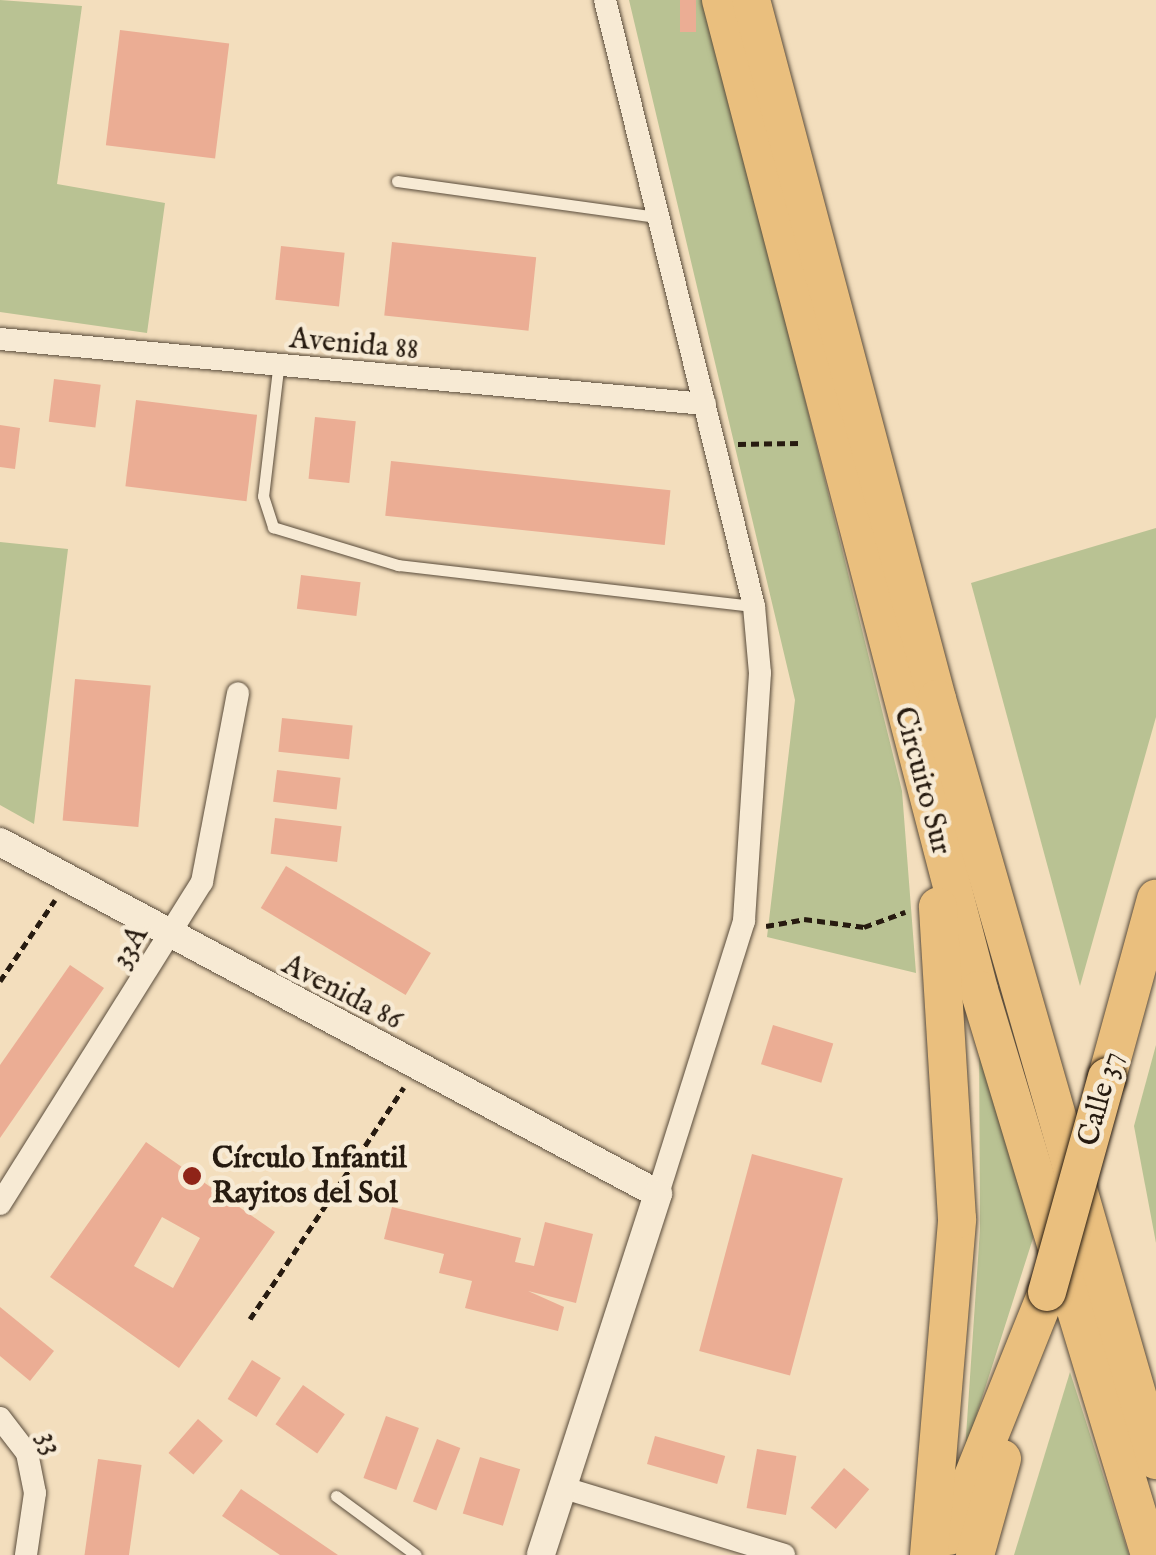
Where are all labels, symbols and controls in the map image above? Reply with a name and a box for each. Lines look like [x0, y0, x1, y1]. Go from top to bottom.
street label: Avenida 88 [288, 321, 420, 369]
street label: Circuito Sur [885, 703, 959, 859]
street label: 33A [103, 919, 157, 975]
street label: Avenida 86 [276, 947, 408, 1039]
street label: Calle 37 [1071, 1048, 1131, 1150]
place label: Círculo Infantil Rayitos del Sol [212, 1141, 407, 1212]
marker: Círculo Infantil Rayitos del Sol [181, 1165, 203, 1187]
street label: 33 [29, 1426, 71, 1460]

